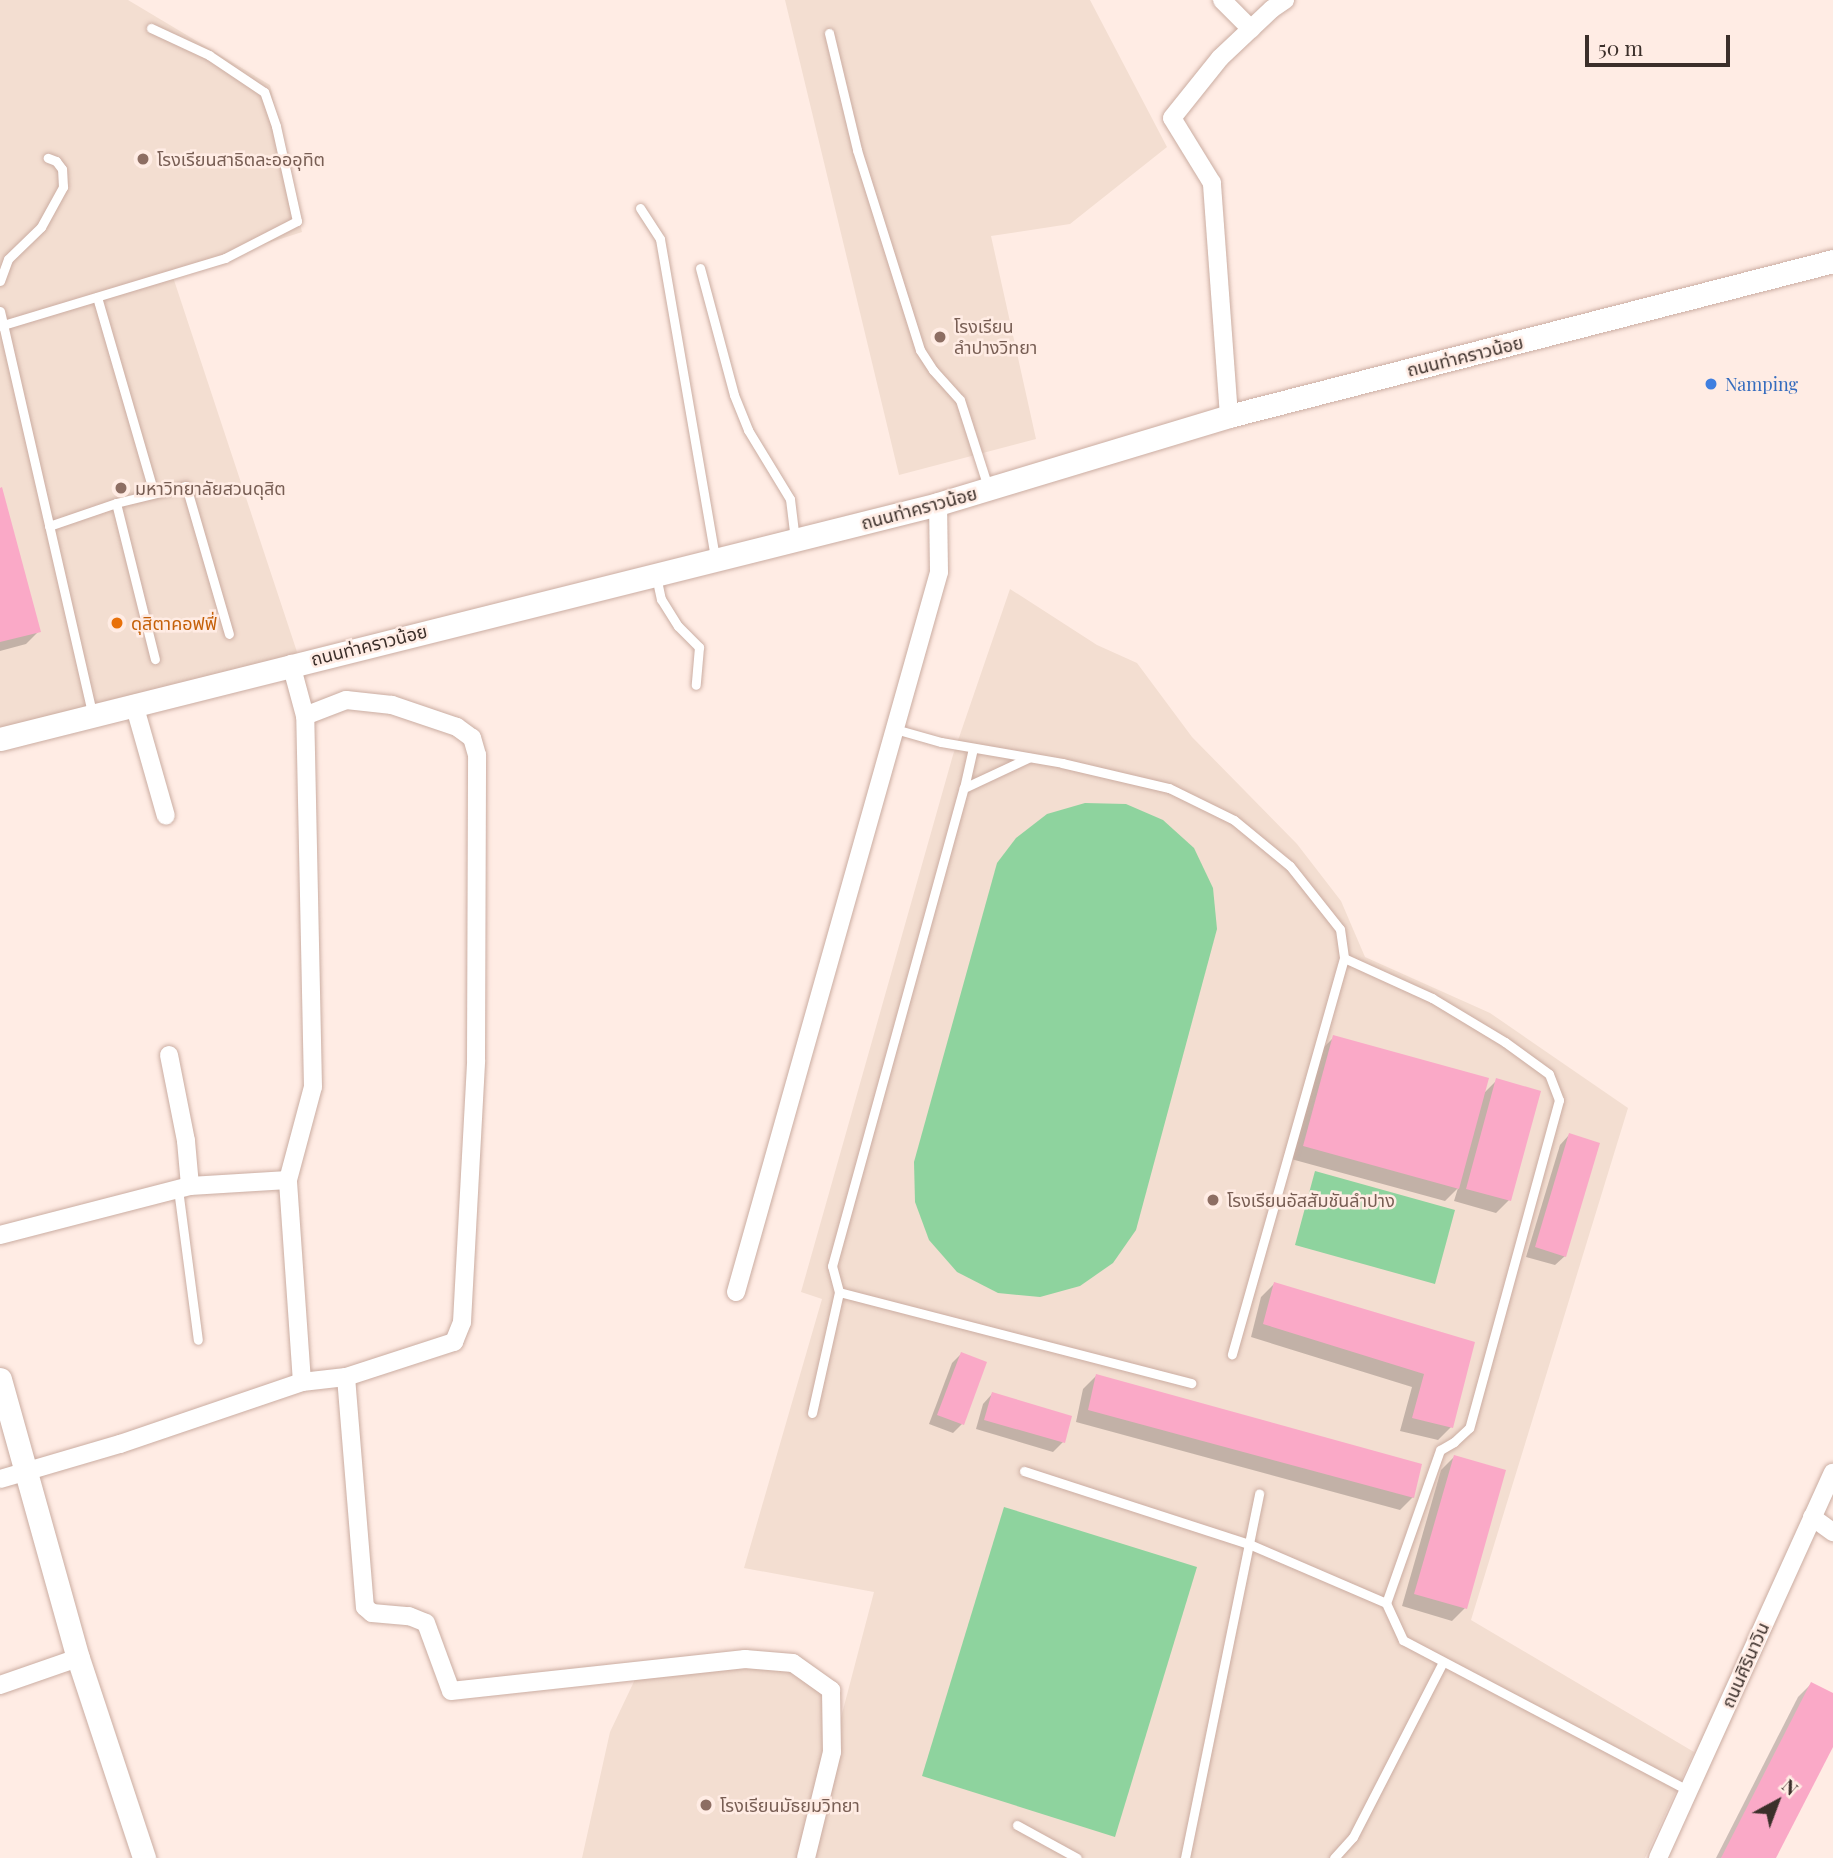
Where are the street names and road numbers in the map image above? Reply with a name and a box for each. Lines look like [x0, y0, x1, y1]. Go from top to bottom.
street label: ถนนท่าคราวน้อย [1405, 331, 1525, 381]
street label: ถนนท่าคราวน้อย [859, 482, 979, 534]
street label: ถนนท่าคราวน้อย [309, 620, 429, 670]
street label: ถนนศิรินาวิน [1717, 1619, 1773, 1711]

